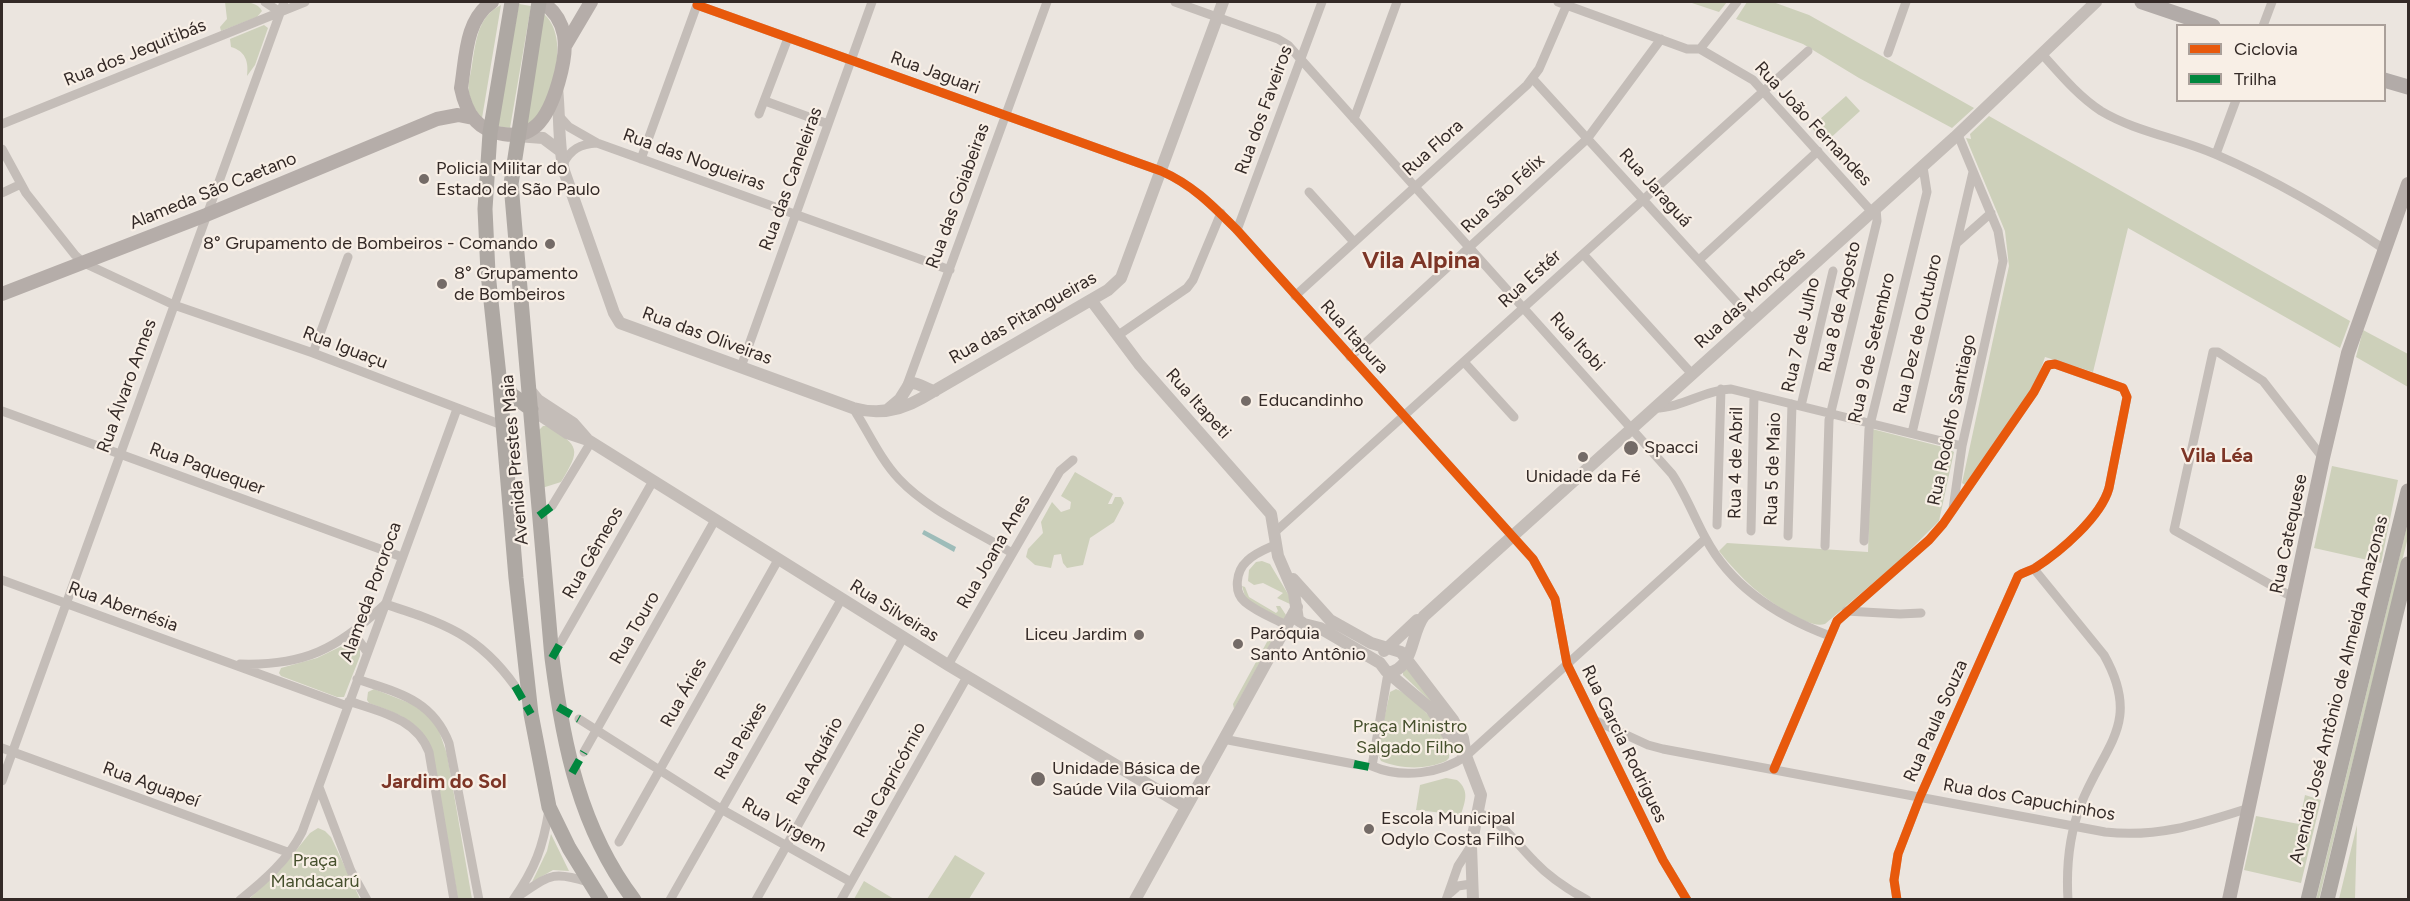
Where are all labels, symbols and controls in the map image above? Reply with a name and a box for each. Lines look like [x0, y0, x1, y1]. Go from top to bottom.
street label: Rua dos Jequitibás [61, 15, 209, 91]
legend [2176, 24, 2386, 102]
text: Ciclovia [2234, 38, 2298, 60]
street label: Rua dos Faveiros [1231, 43, 1297, 177]
street label: Rua Jaguari [887, 47, 983, 99]
street label: Rua João Fernandes [1750, 57, 1876, 191]
text: Trilha [2234, 68, 2277, 90]
street label: Rua das Caneleiras [755, 104, 827, 254]
street label: Rua Flora [1398, 115, 1468, 181]
street label: Rua das Goiabeiras [922, 120, 994, 272]
street label: Rua das Nogueiras [620, 124, 768, 196]
street label: Rua Jaraguá [1614, 144, 1696, 232]
street label: Alameda São Caetano [126, 148, 300, 234]
street label: Rua São Félix [1457, 150, 1549, 238]
place label: Policia Militar do Estado de São Paulo [436, 158, 600, 201]
marker: Policia Militar do Estado de São Paulo [417, 172, 431, 186]
place label: 8° Grupamento de Bombeiros - Comando [203, 233, 538, 255]
marker: 8° Grupamento de Bombeiros - Comando [543, 237, 557, 251]
street label: Rua 8 de Agosto [1814, 239, 1866, 375]
street label: Rua das Monções [1690, 243, 1810, 353]
street label: Rua Estér [1494, 245, 1566, 313]
district label: Vila Alpina [1362, 247, 1480, 275]
street label: Rua Dez de Outubro [1889, 252, 1947, 416]
place label: 8° Grupamento de Bombeiros [454, 263, 578, 306]
street label: Rua das Pitangueiras [946, 267, 1100, 369]
street label: Rua 9 de Setembro [1844, 270, 1900, 426]
street label: Rua 7 de Julho [1777, 275, 1825, 395]
marker: 8° Grupamento de Bombeiros [435, 277, 449, 291]
street label: Rua Itapura [1315, 296, 1393, 378]
street label: Rua das Oliveiras [639, 303, 775, 369]
street label: Rua Itobi [1545, 308, 1609, 376]
street label: Rua Álvaro Annes [93, 316, 161, 456]
street label: Rua Iguaçu [299, 322, 391, 374]
street label: Rua Rodolfo Santiago [1923, 332, 1981, 508]
street label: Rua Itapeti [1161, 364, 1235, 444]
street label: Avenida Prestes Maia [497, 374, 533, 546]
place label: Educandinho [1258, 390, 1363, 412]
marker: Educandinho [1239, 394, 1253, 408]
street label: Rua 4 de Abril [1724, 407, 1748, 519]
street label: Rua 5 de Maio [1760, 412, 1786, 526]
place label: Spacci [1644, 437, 1699, 459]
street label: Rua Paquequer [146, 438, 268, 500]
marker: Spacci [1622, 439, 1640, 457]
district label: Vila Léa [2181, 444, 2253, 468]
marker: Unidade da Fé [1576, 450, 1590, 464]
place label: Unidade da Fé [1525, 466, 1641, 488]
street label: Rua Catequese [2266, 472, 2312, 596]
street label: Rua Joana Anes [953, 491, 1035, 613]
street label: Rua Gêmeos [558, 503, 628, 603]
street label: Avenida José Antônio de Almeida Amazonas [2285, 514, 2393, 866]
street label: Alameda Pororoca [336, 519, 406, 665]
street label: Rua Silveiras [845, 575, 943, 647]
street label: Rua Abernésia [65, 577, 181, 637]
street label: Rua Touro [605, 588, 665, 668]
place label: Paróquia Santo Antônio [1250, 623, 1366, 666]
place label: Liceu Jardim [1025, 624, 1127, 646]
marker: Liceu Jardim [1132, 628, 1146, 642]
marker: Paróquia Santo Antônio [1231, 637, 1245, 651]
street label: Rua Áries [656, 655, 712, 731]
street label: Rua Paula Souza [1899, 657, 1973, 785]
street label: Rua Garcia Rodrigues [1576, 662, 1672, 826]
street label: Rua Peixes [710, 698, 772, 784]
street label: Rua Aquário [782, 713, 848, 809]
park label: Praça Ministro Salgado Filho [1353, 716, 1467, 758]
street label: Rua Capricórnio [849, 718, 931, 842]
street label: Rua Aguapeí [100, 758, 202, 812]
place label: Unidade Básica de Saúde Vila Guiomar [1052, 758, 1210, 800]
district label: Jardim do Sol [381, 770, 507, 794]
marker: Unidade Básica de Saúde Vila Guiomar [1029, 770, 1047, 788]
street label: Rua dos Capuchinhos [1941, 774, 2117, 826]
street label: Rua Virgem [738, 793, 830, 857]
place label: Escola Municipal Odylo Costa Filho [1381, 808, 1524, 850]
marker: Escola Municipal Odylo Costa Filho [1362, 822, 1376, 836]
park label: Praça Mandacarú [270, 850, 360, 892]

